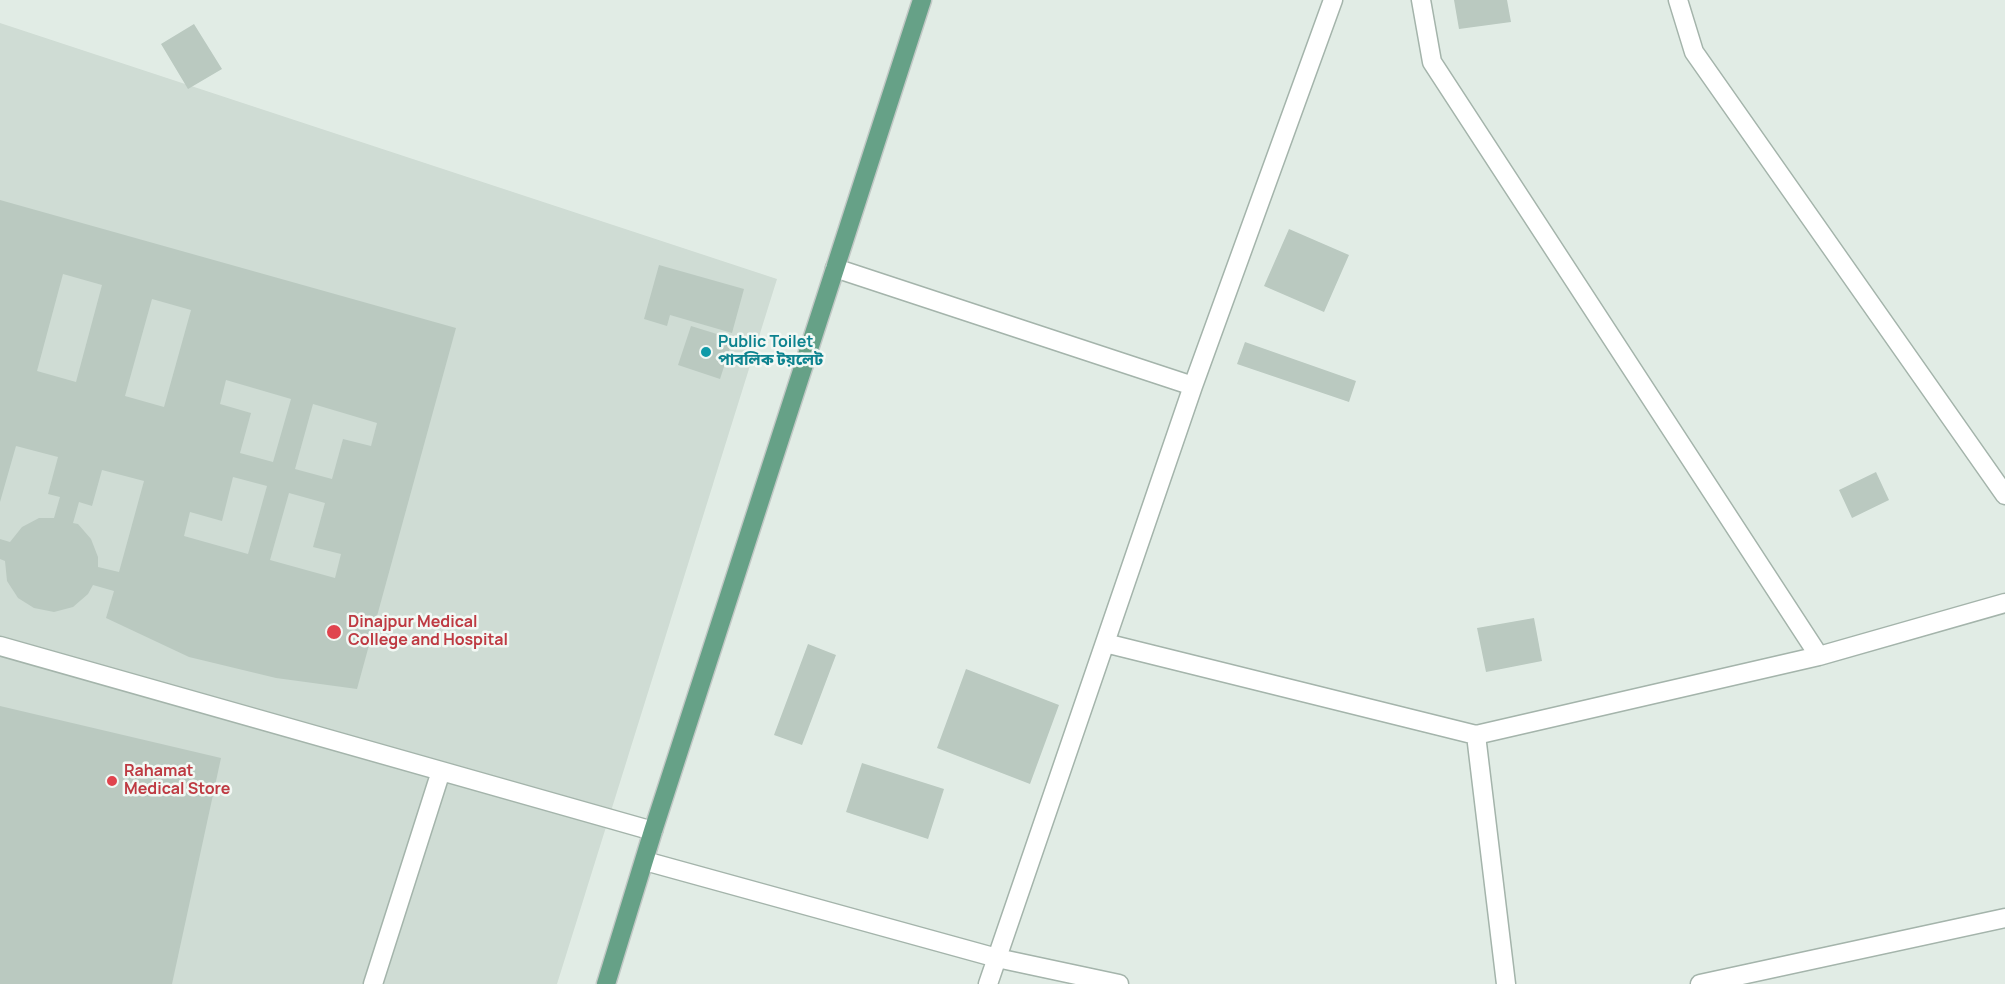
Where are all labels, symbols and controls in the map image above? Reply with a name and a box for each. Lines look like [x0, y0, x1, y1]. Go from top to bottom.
place label: Public Toilet পাবলিক টয়লেট [718, 333, 823, 371]
marker: Public Toilet পাবলিক টয়লেট [699, 345, 713, 359]
place label: Dinajpur Medical College and Hospital [348, 613, 508, 651]
marker: Dinajpur Medical College and Hospital [325, 623, 343, 641]
place label: Rahamat Medical Store [124, 762, 230, 800]
marker: Rahamat Medical Store [105, 774, 119, 788]

